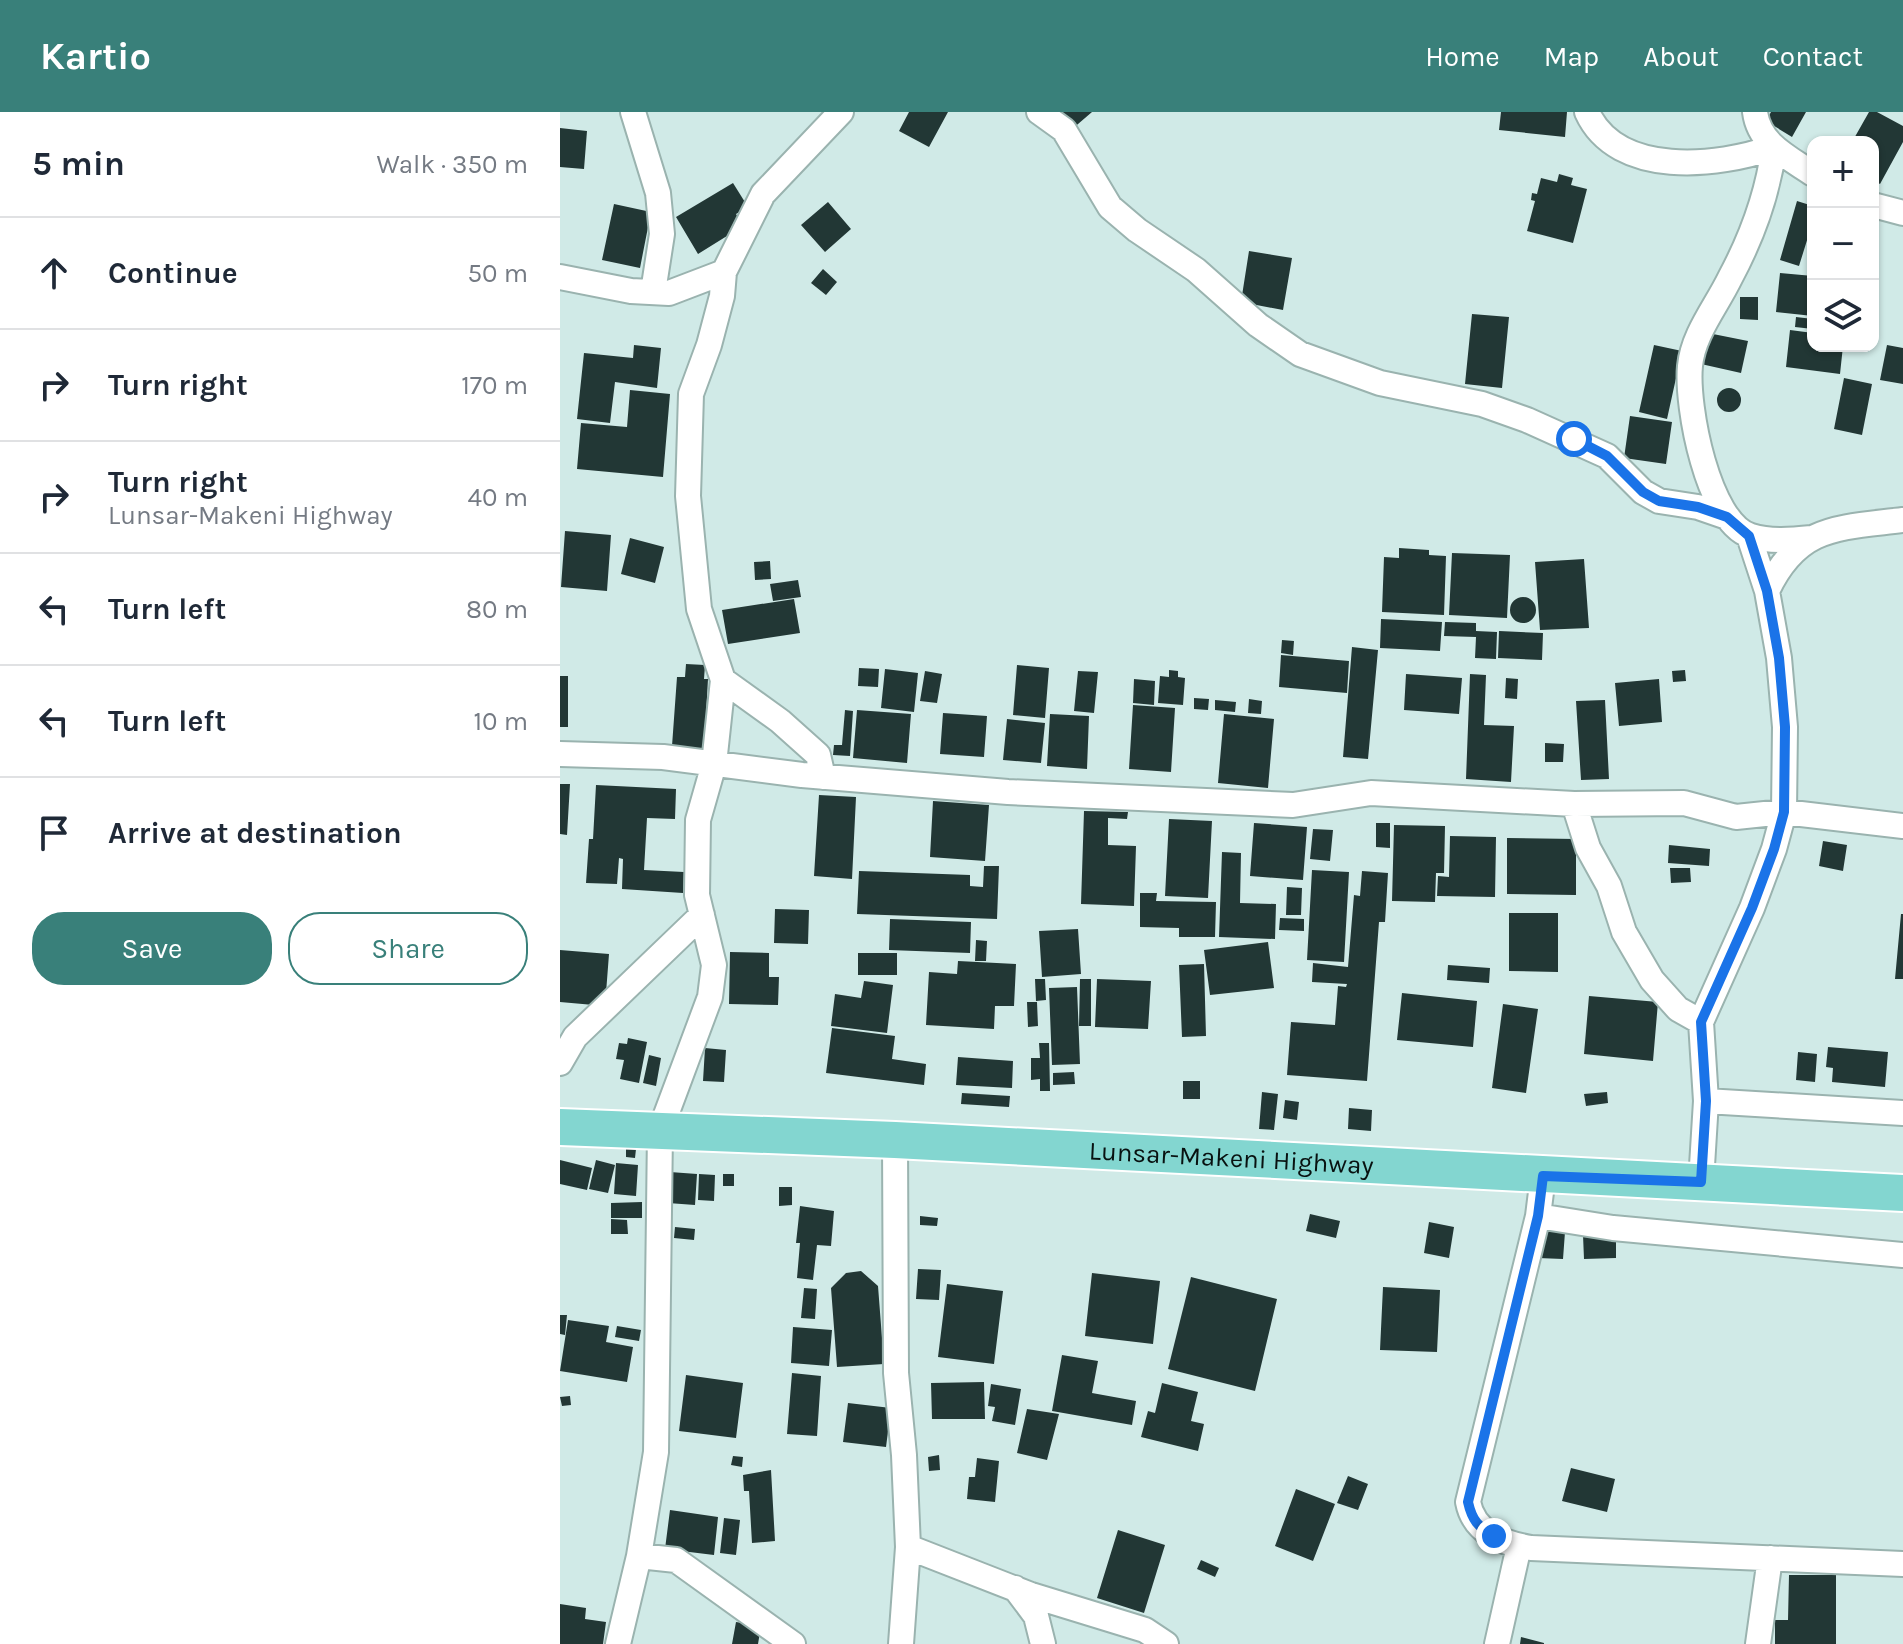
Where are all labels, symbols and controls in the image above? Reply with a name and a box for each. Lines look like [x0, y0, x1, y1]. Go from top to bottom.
text: Kartio [40, 34, 151, 79]
text: Home [1425, 40, 1500, 73]
text: Map [1544, 40, 1599, 73]
text: About [1643, 40, 1719, 73]
text: Contact [1763, 40, 1863, 73]
map controls [1807, 136, 1879, 352]
button: + [1807, 136, 1879, 208]
text: 5 min [32, 144, 125, 184]
text: Walk · 350 m [376, 149, 528, 180]
button: − [1807, 208, 1879, 280]
icon: ahead [32, 251, 76, 295]
text: Continue [108, 255, 238, 291]
text: 50 m [467, 258, 528, 289]
button: layers [1807, 280, 1879, 352]
icon: right [32, 363, 76, 407]
text: Turn right [108, 367, 248, 403]
text: 170 m [461, 370, 528, 401]
route start [1556, 421, 1592, 457]
text: Turn right [108, 464, 248, 500]
icon: right [32, 475, 76, 519]
text: 40 m [468, 482, 528, 513]
text: Lunsar-Makeni Highway [108, 500, 393, 531]
icon: left [32, 587, 76, 631]
text: Turn left [108, 591, 226, 627]
text: 80 m [466, 594, 528, 625]
icon: left [32, 699, 76, 743]
text: Turn left [108, 703, 226, 739]
text: 10 m [473, 706, 528, 737]
icon: arrive [32, 811, 76, 855]
text: Arrive at destination [108, 815, 402, 851]
button: Save [32, 912, 272, 985]
button: Share [288, 912, 528, 985]
street label: Lunsar-Makeni Highway [1088, 1135, 1374, 1181]
route end [1476, 1518, 1512, 1554]

